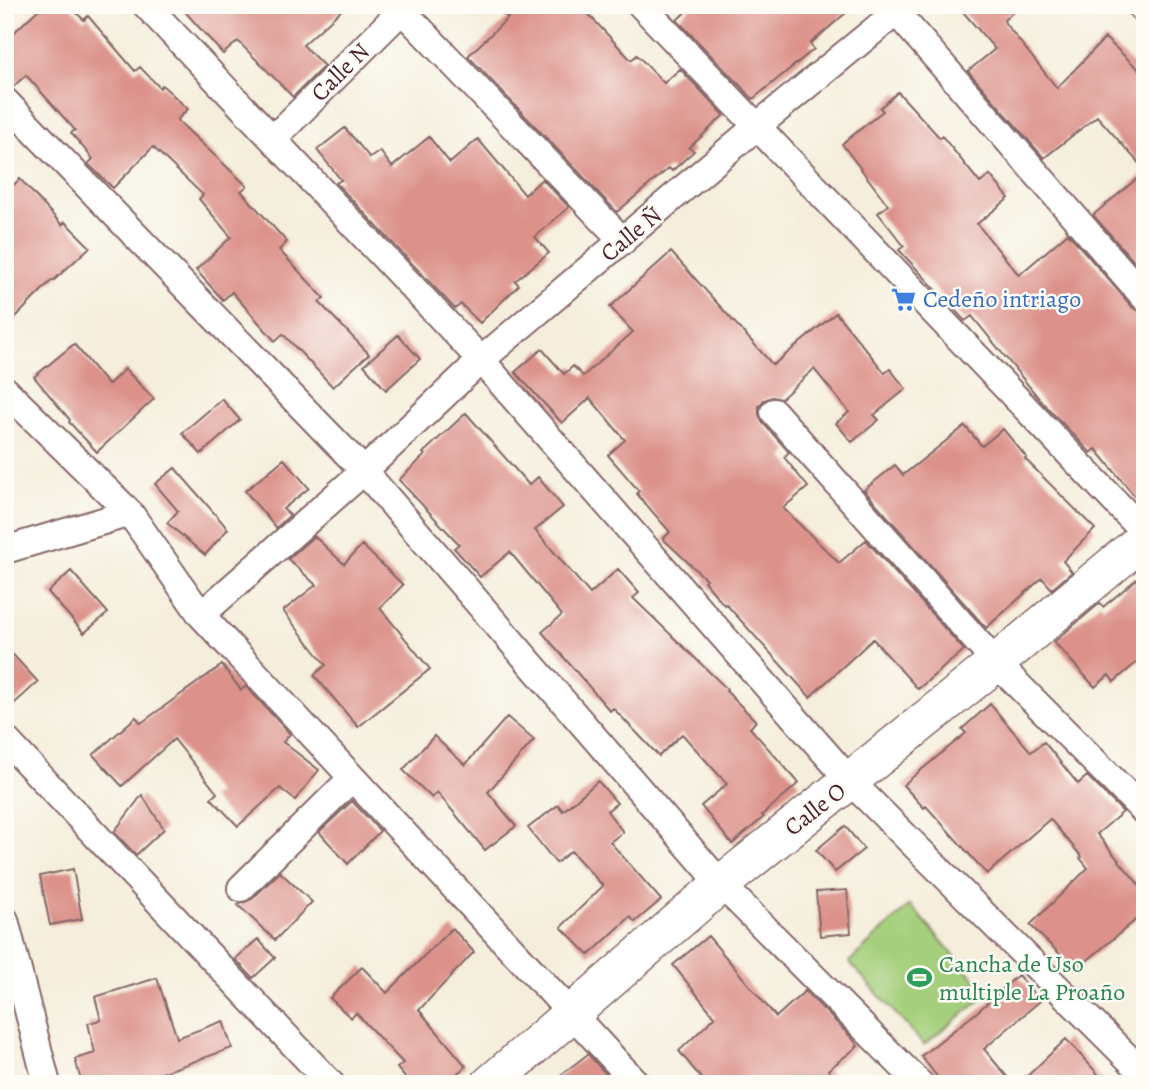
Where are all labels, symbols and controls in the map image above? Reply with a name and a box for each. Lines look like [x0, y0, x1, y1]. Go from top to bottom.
street label: Calle N [304, 36, 376, 108]
street label: Calle Ñ [594, 199, 668, 269]
place label: Cedeño intriago [923, 283, 1081, 315]
supermarket icon: Cedeño intriago [889, 285, 917, 313]
street label: Calle O [778, 775, 852, 843]
place label: Cancha de Uso multiple La Proaño [939, 948, 1125, 1008]
sports icon: Cancha de Uso multiple La Proaño [905, 964, 933, 992]

